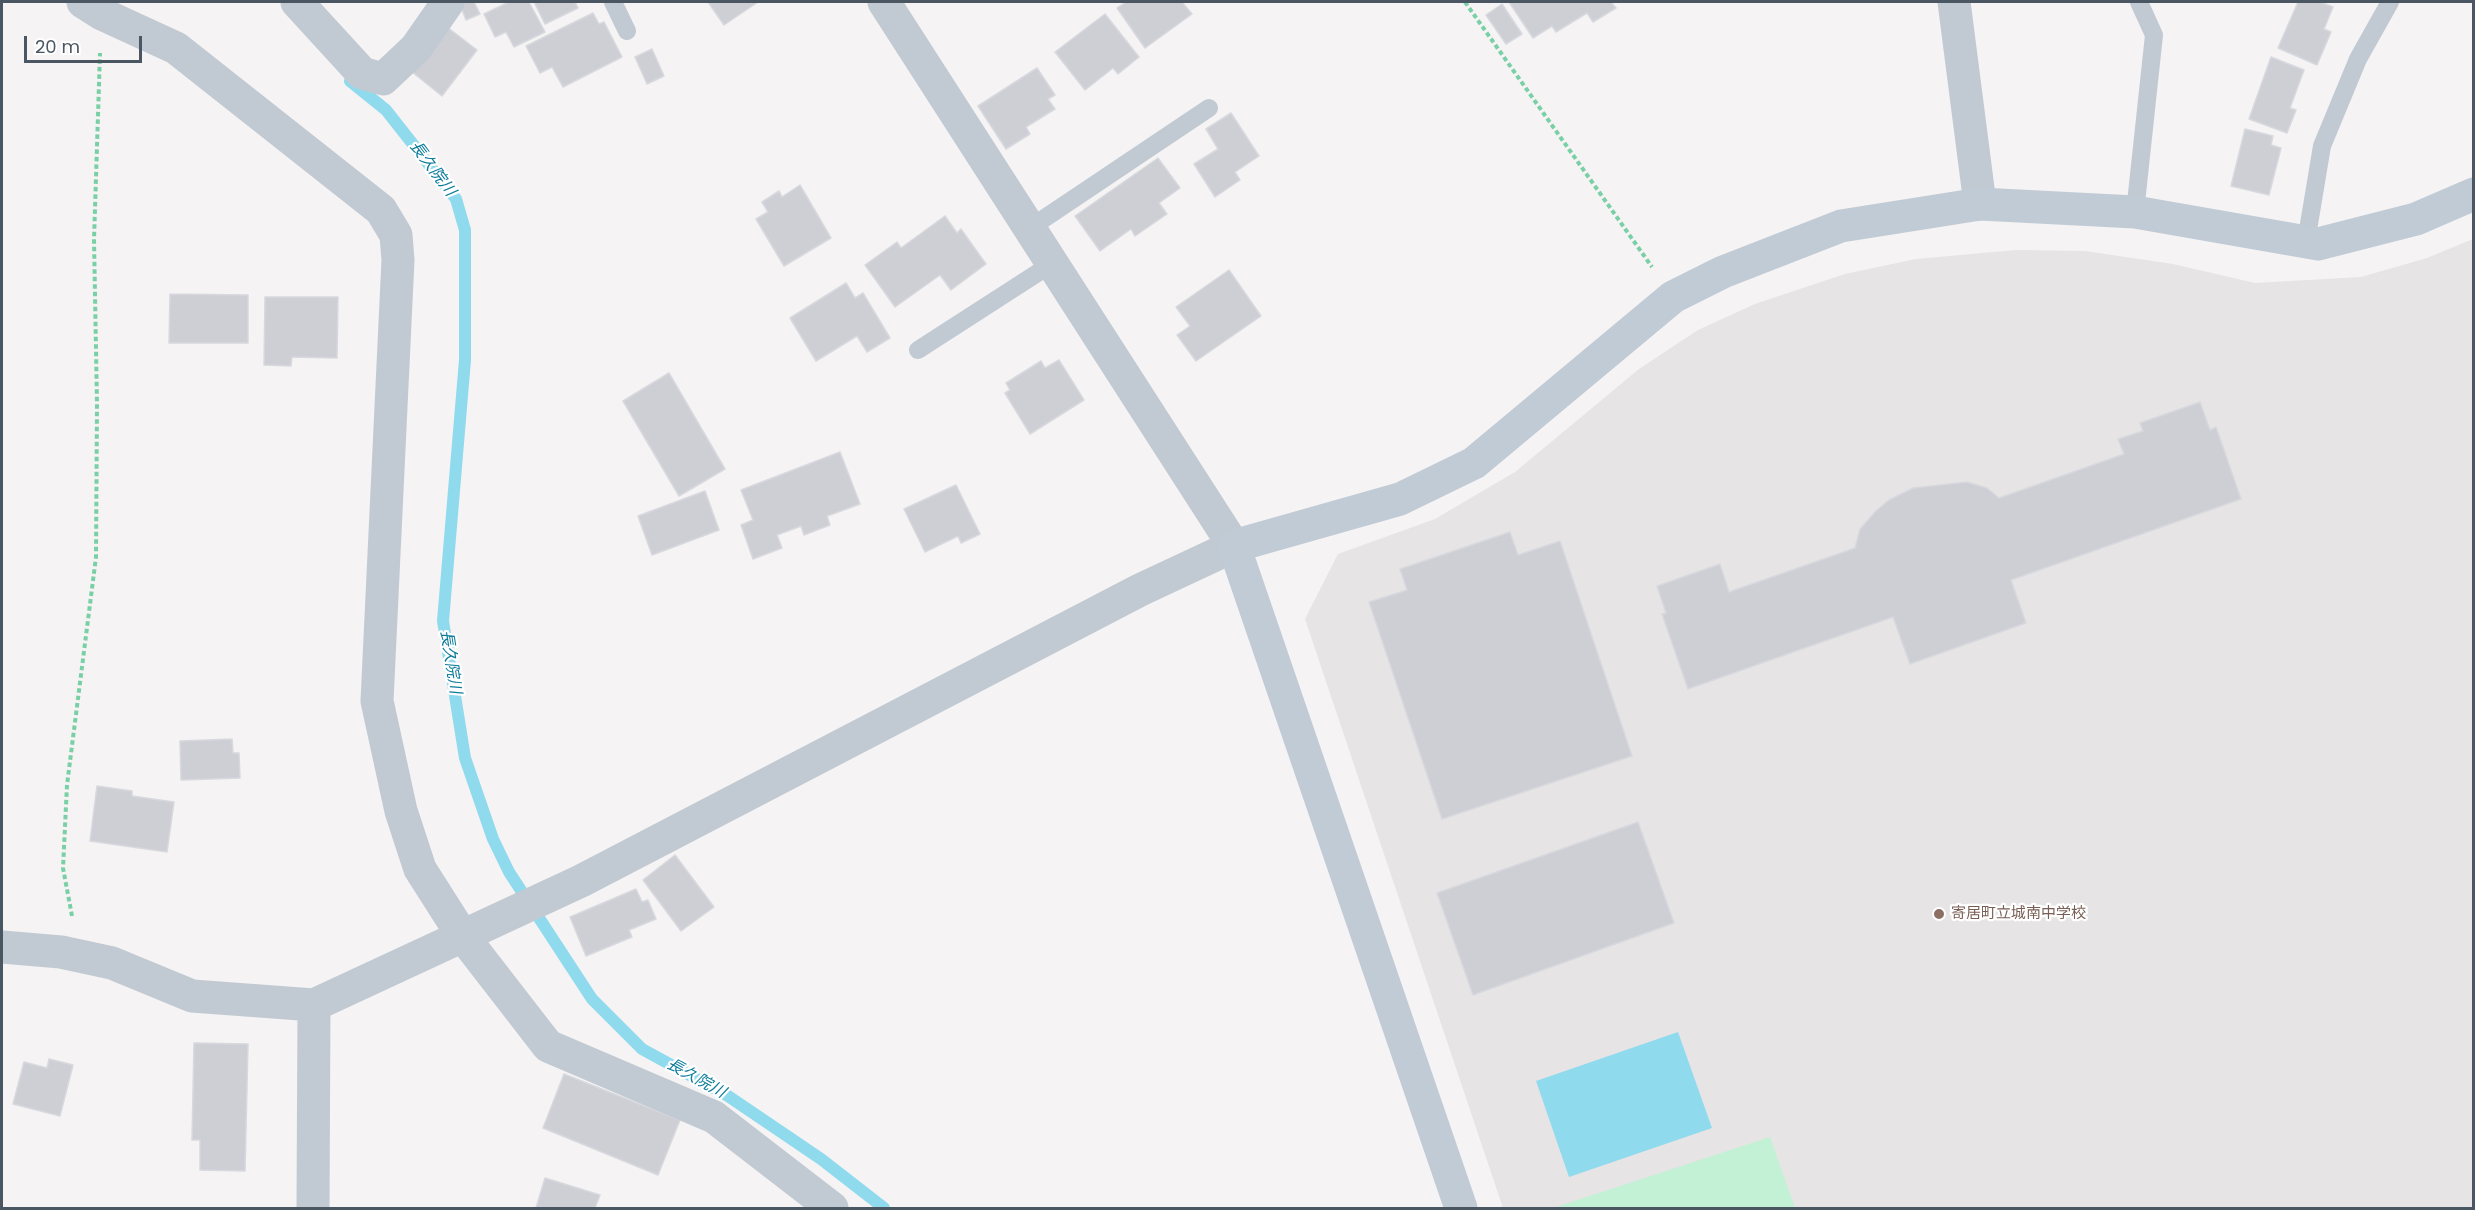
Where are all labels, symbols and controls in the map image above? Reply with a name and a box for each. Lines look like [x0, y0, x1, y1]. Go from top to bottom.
scale bar [27, 24, 146, 62]
text: 20 m [35, 34, 80, 59]
water label: 長久院川 [405, 138, 459, 200]
water label: 長久院川 [436, 629, 464, 695]
place label: 寄居町立城南中学校 [1951, 905, 2086, 923]
marker: 寄居町立城南中学校 [1932, 907, 1946, 921]
water label: 長久院川 [663, 1055, 729, 1103]

